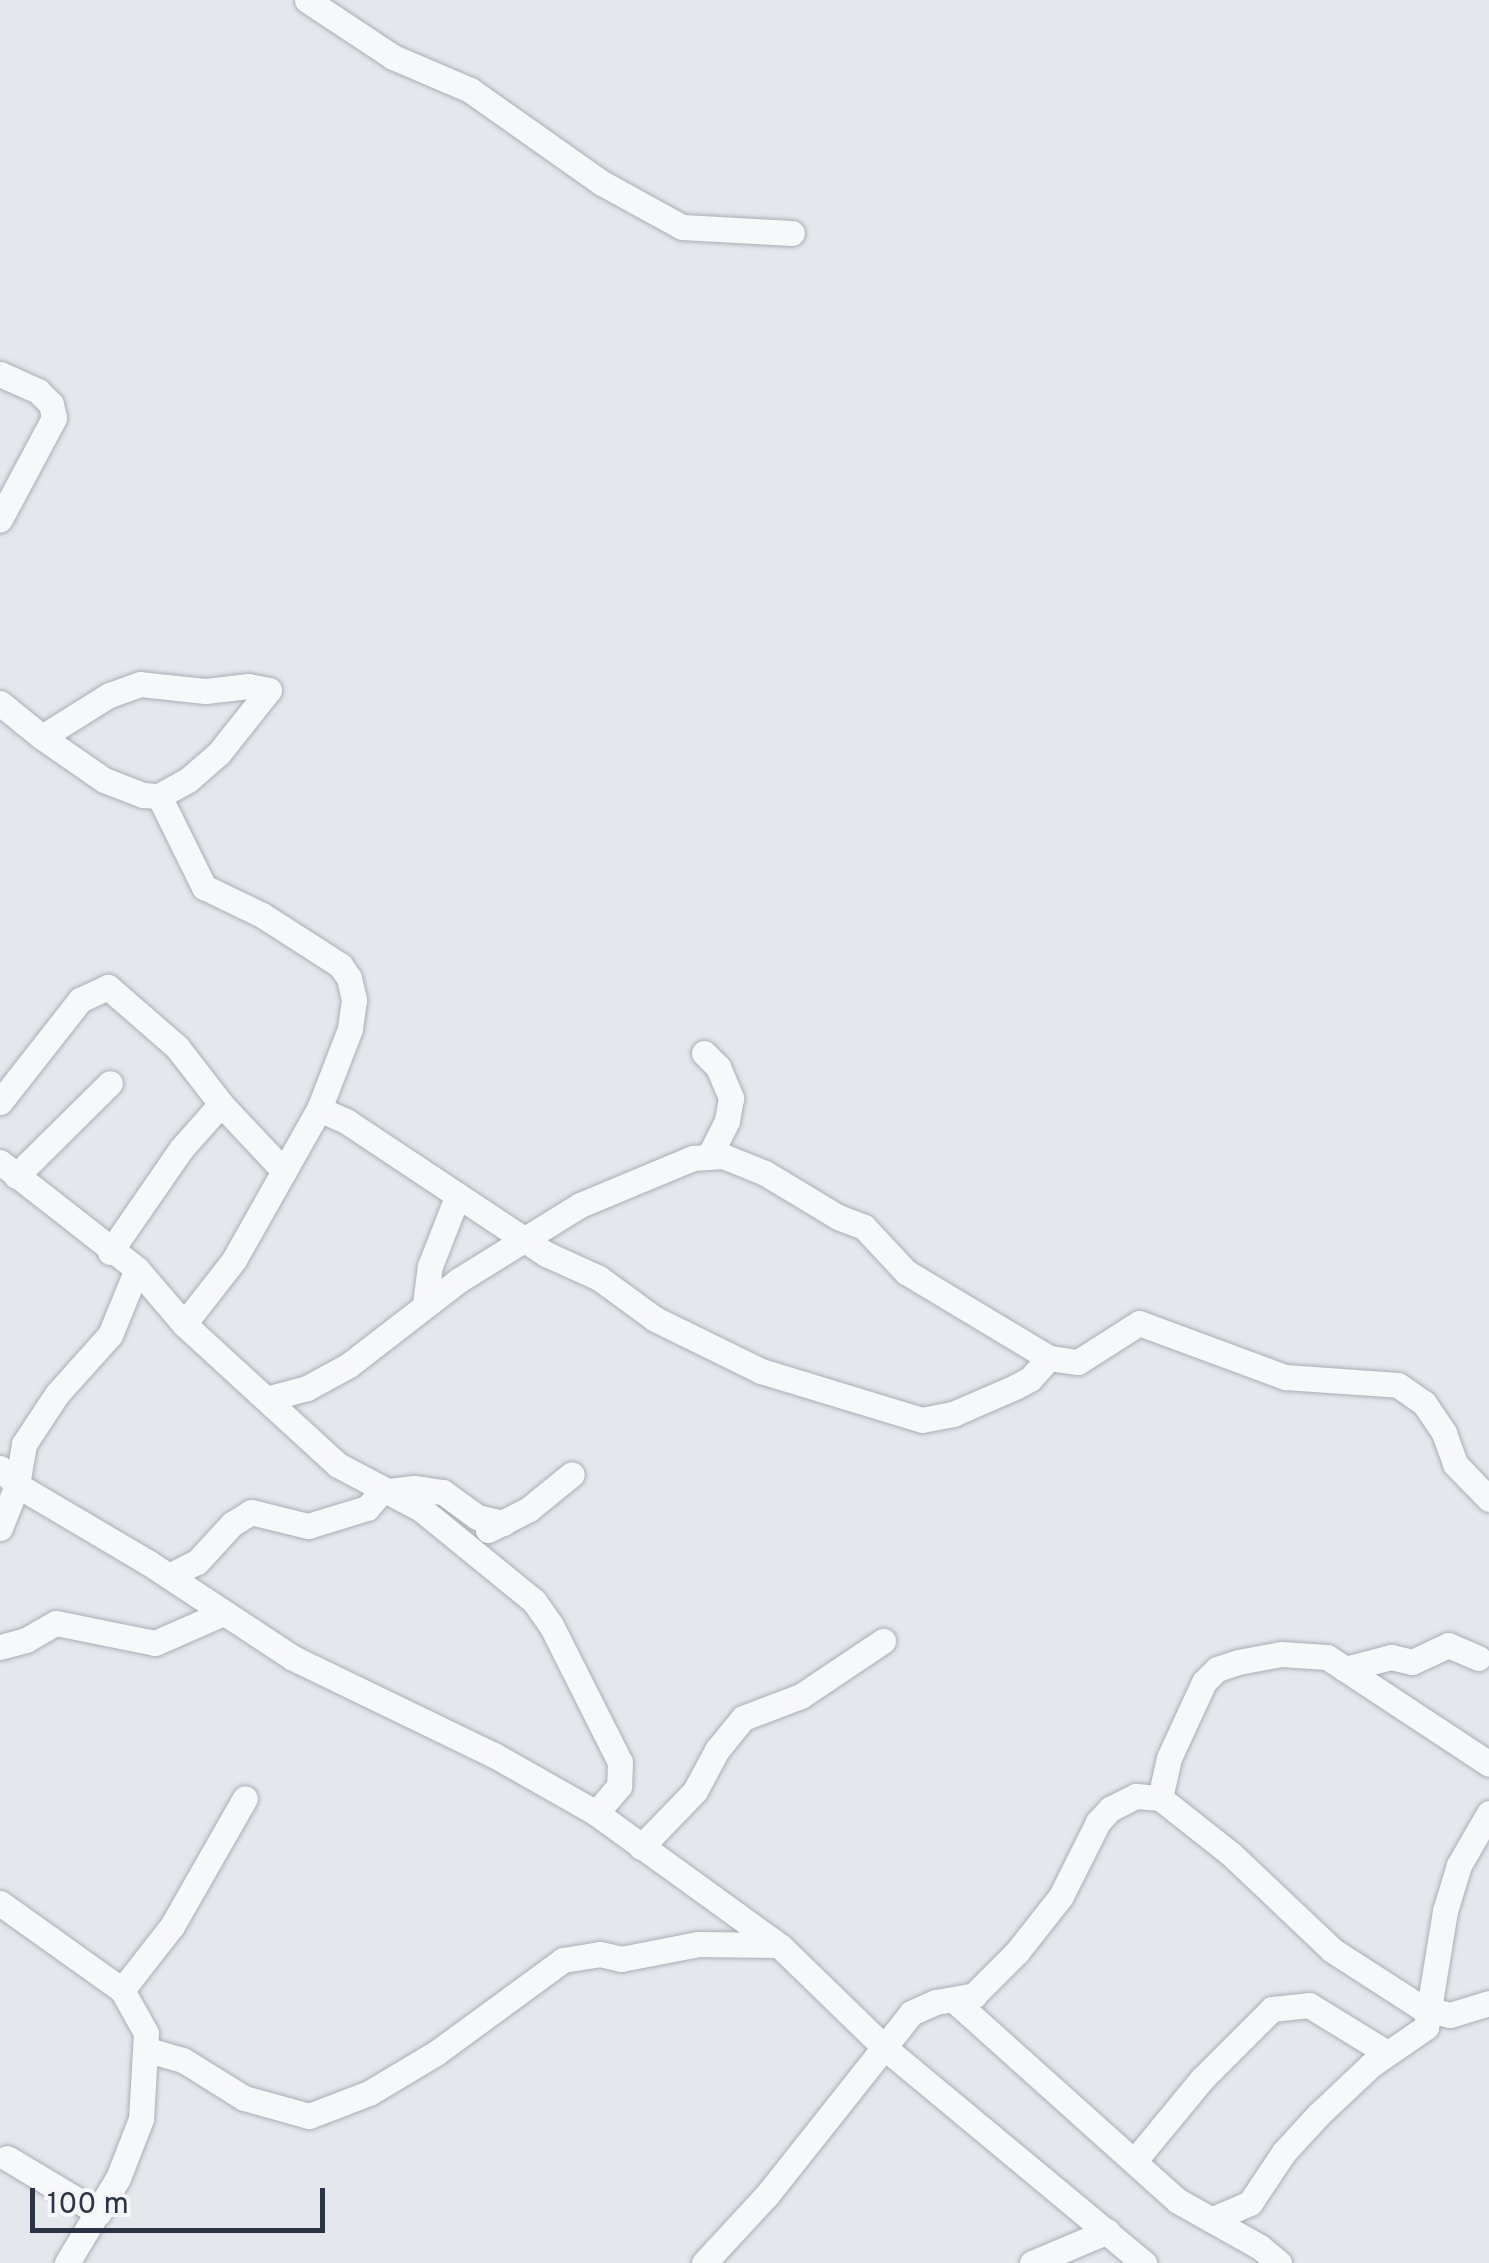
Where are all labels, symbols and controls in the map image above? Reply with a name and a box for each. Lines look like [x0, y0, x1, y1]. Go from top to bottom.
scale bar [35, 2168, 330, 2230]
text: 100 m [47, 2187, 129, 2224]

